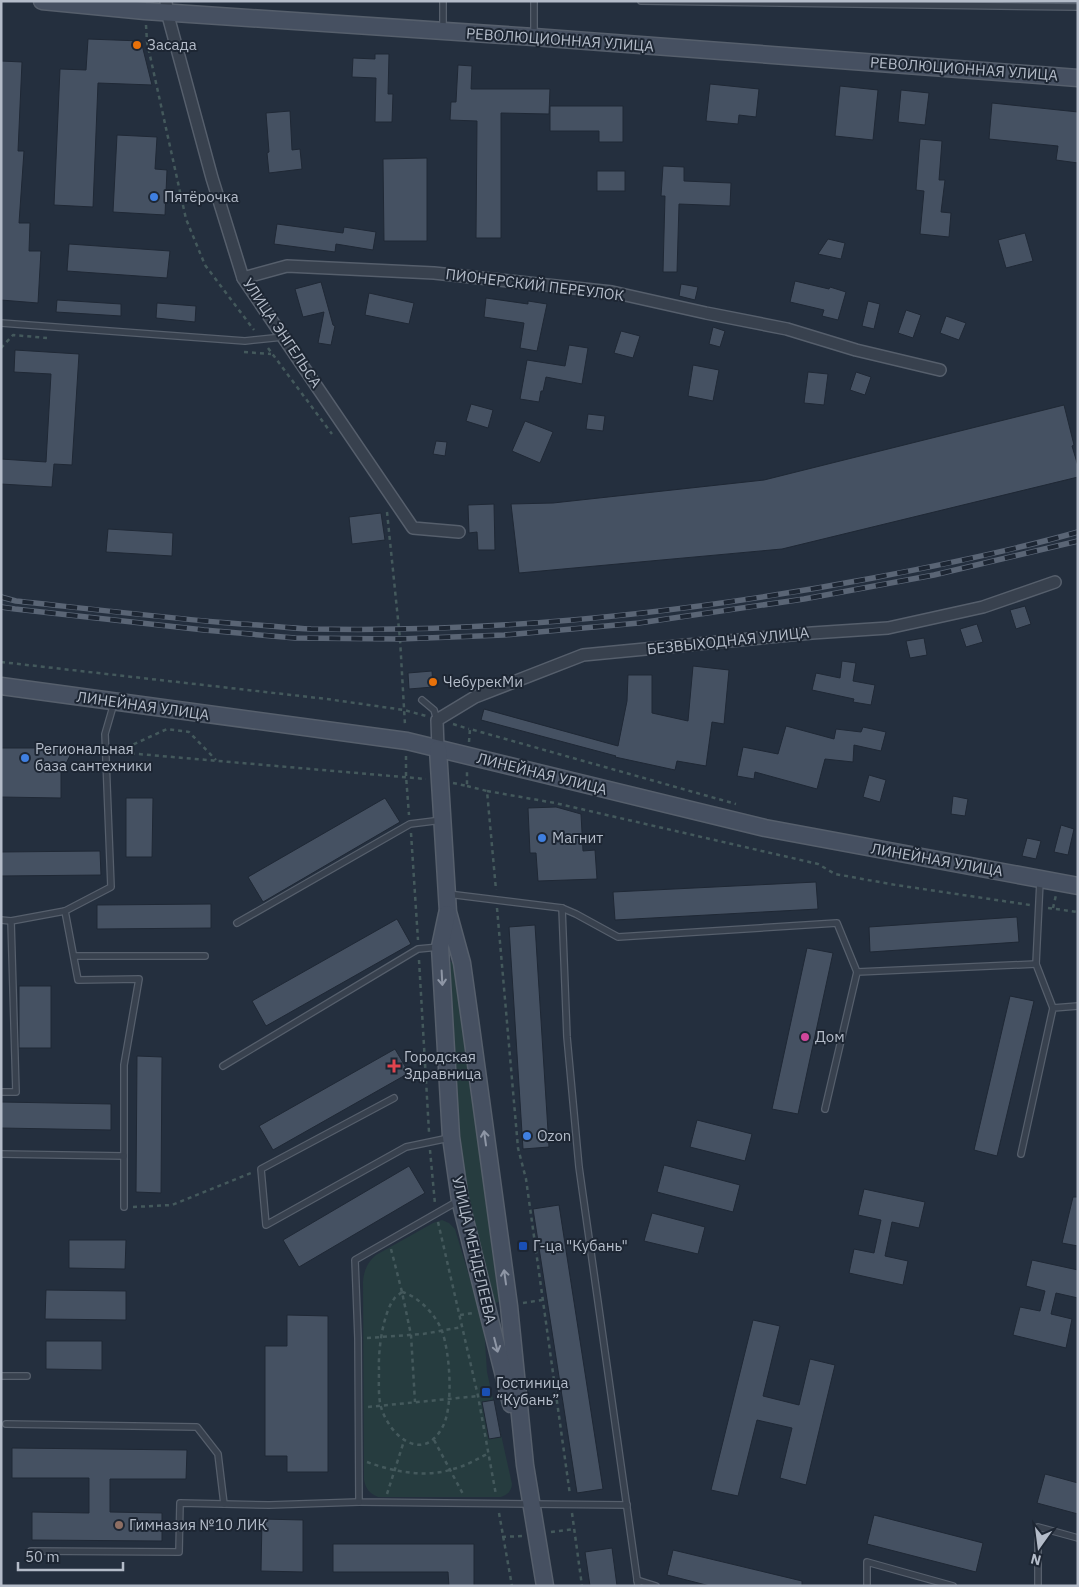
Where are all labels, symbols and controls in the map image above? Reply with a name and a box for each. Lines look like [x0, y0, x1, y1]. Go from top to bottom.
street label: РЕВОЛЮЦИОННАЯ УЛИЦА [465, 23, 655, 56]
place label: Засада [147, 35, 197, 54]
marker: Засада [131, 39, 143, 51]
street label: РЕВОЛЮЦИОННАЯ УЛИЦА [869, 52, 1059, 85]
place label: Пятёрочка [164, 187, 239, 206]
marker: Пятёрочка [148, 191, 160, 203]
street label: ПИОНЕРСКИЙ ПЕРЕУЛОК [445, 264, 626, 305]
street label: УЛИЦА ЭНГЕЛЬСА [239, 274, 326, 391]
street label: БЕЗВЫХОДНАЯ УЛИЦА [646, 622, 810, 658]
place label: ЧебурекМи [443, 672, 523, 691]
marker: ЧебурекМи [427, 676, 439, 688]
street label: ЛИНЕЙНАЯ УЛИЦА [76, 687, 211, 724]
place label: Региональная база сантехники [35, 739, 152, 775]
street label: ЛИНЕЙНАЯ УЛИЦА [475, 748, 610, 799]
marker: Региональная база сантехники [19, 752, 31, 764]
place label: Магнит [552, 828, 603, 847]
marker: Магнит [536, 832, 548, 844]
street label: ЛИНЕЙНАЯ УЛИЦА [870, 839, 1005, 881]
one-way arrow [437, 969, 446, 985]
place label: Дом [815, 1027, 845, 1046]
marker: Дом [799, 1031, 811, 1043]
place label: Городская Здравница [404, 1047, 482, 1083]
marker: Городская Здравница [388, 1060, 400, 1072]
place label: Ozon [537, 1126, 571, 1145]
one-way arrow [480, 1130, 490, 1146]
marker: Ozon [521, 1130, 533, 1142]
street label: УЛИЦА МЕНДЕЛЕЕВА [448, 1174, 501, 1326]
place label: Г-ца "Кубань" [533, 1236, 628, 1255]
marker: Г-ца "Кубань" [517, 1240, 529, 1252]
one-way arrow [499, 1269, 509, 1285]
one-way arrow [492, 1336, 501, 1352]
place label: Гостиница “Кубань” [496, 1373, 569, 1409]
marker: Гостиница “Кубань” [480, 1386, 492, 1398]
place label: Гимназия №10 ЛИК [129, 1515, 267, 1534]
marker: Гимназия №10 ЛИК [113, 1519, 125, 1531]
north arrow [1014, 1522, 1064, 1572]
scale bar [18, 1540, 122, 1572]
text: 50 m [25, 1547, 60, 1566]
text: N [1029, 1550, 1043, 1570]

